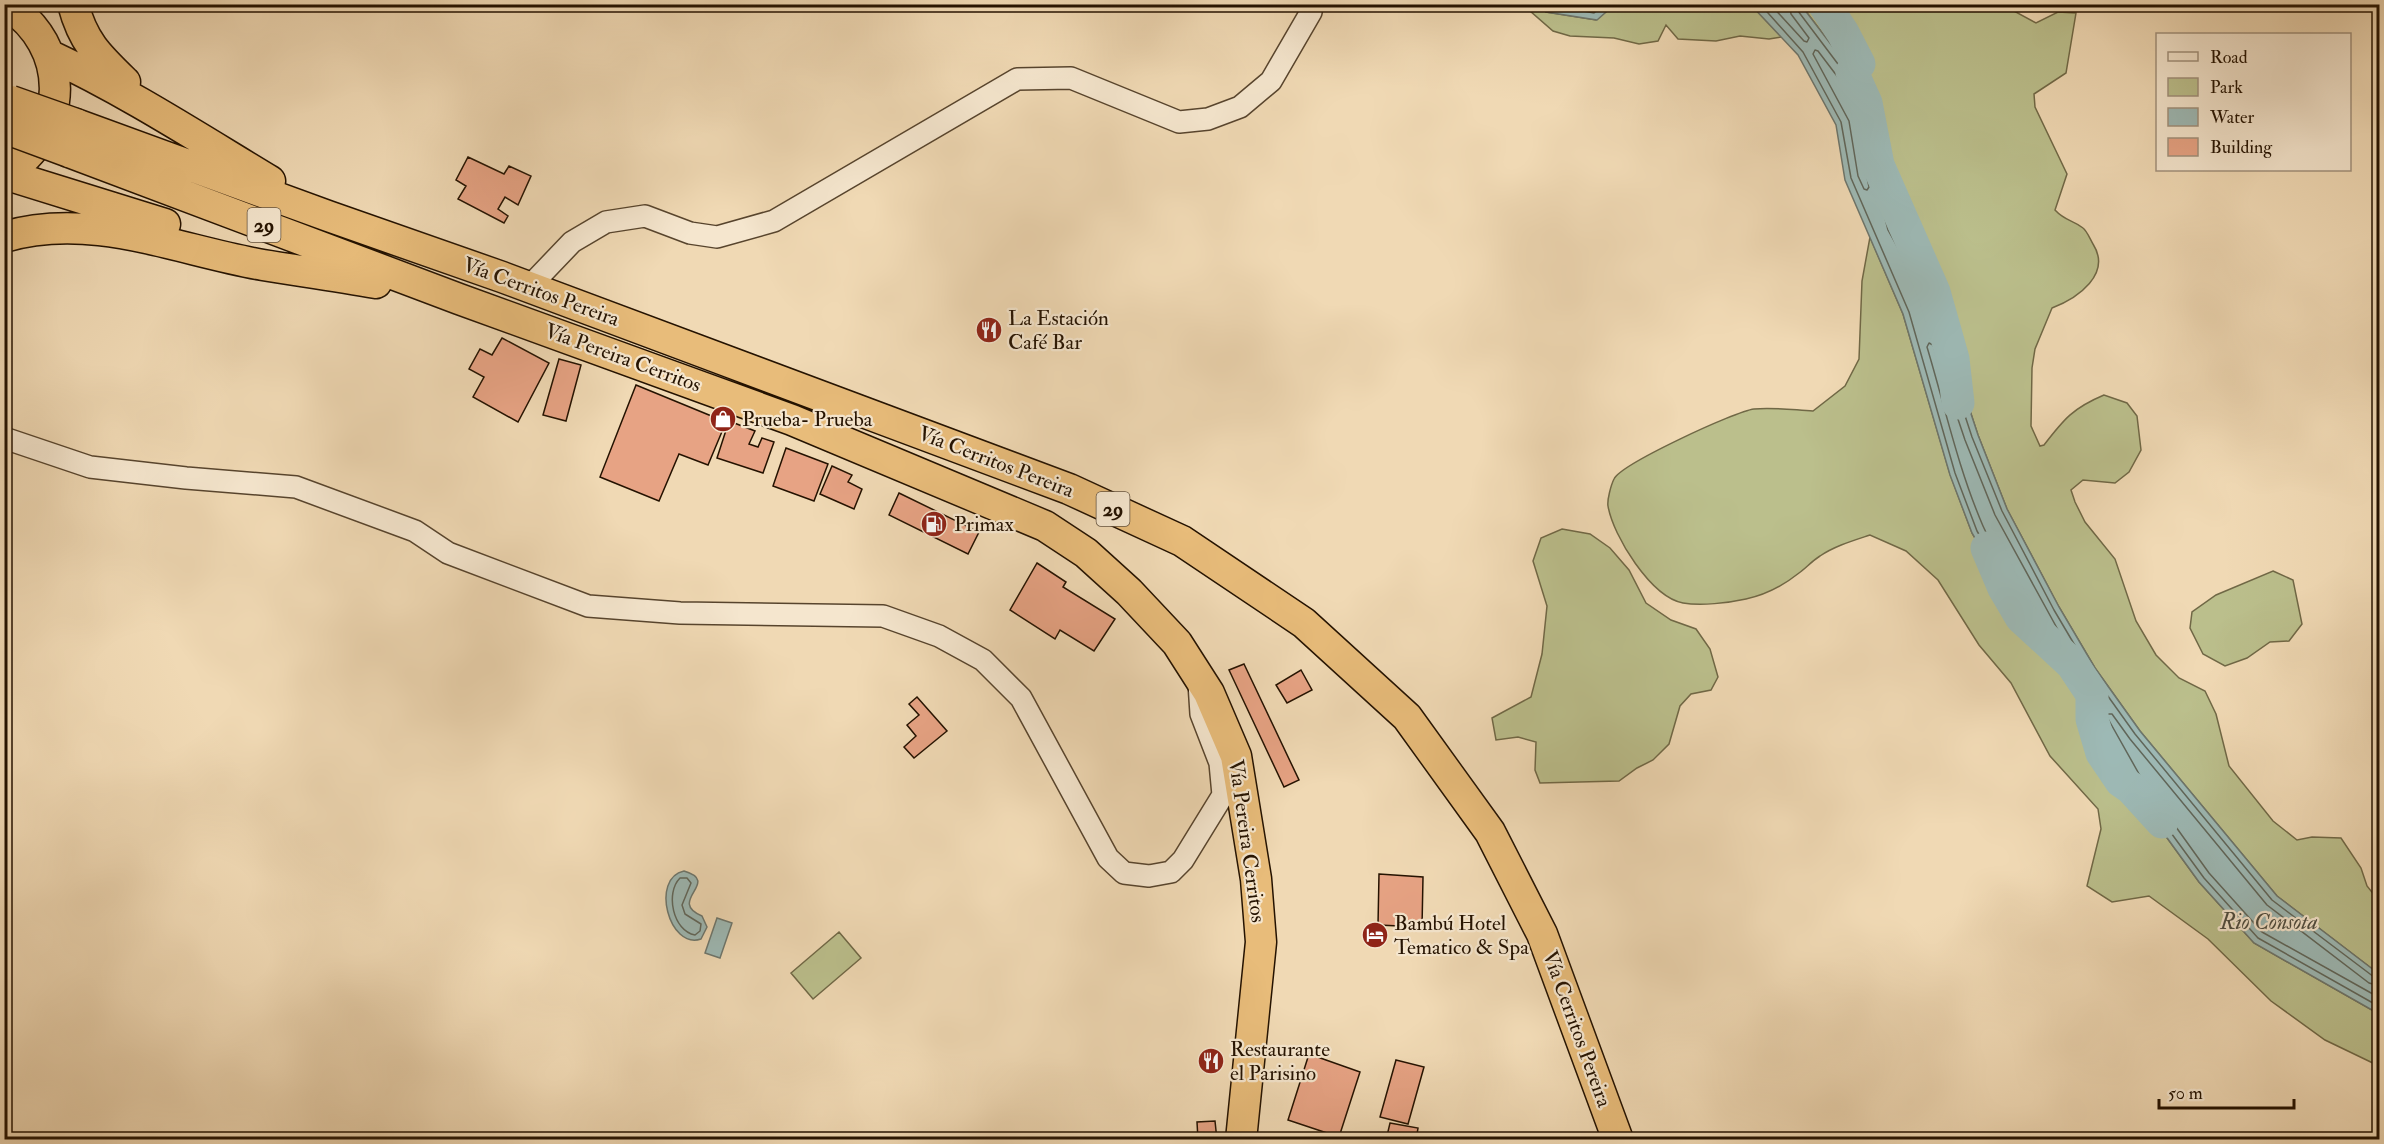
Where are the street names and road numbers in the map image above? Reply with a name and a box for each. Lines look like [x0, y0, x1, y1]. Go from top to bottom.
road number: 29 [248, 208, 280, 242]
street label: Vía Cerritos Pereira [459, 251, 623, 333]
street label: Vía Pereira Cerritos [541, 317, 705, 399]
street label: Vía Cerritos Pereira [914, 420, 1078, 504]
road number: 29 [1096, 492, 1130, 526]
street label: Vía Pereira Cerritos [1222, 758, 1272, 924]
street label: Vía Cerritos Pereira [1536, 947, 1618, 1111]

